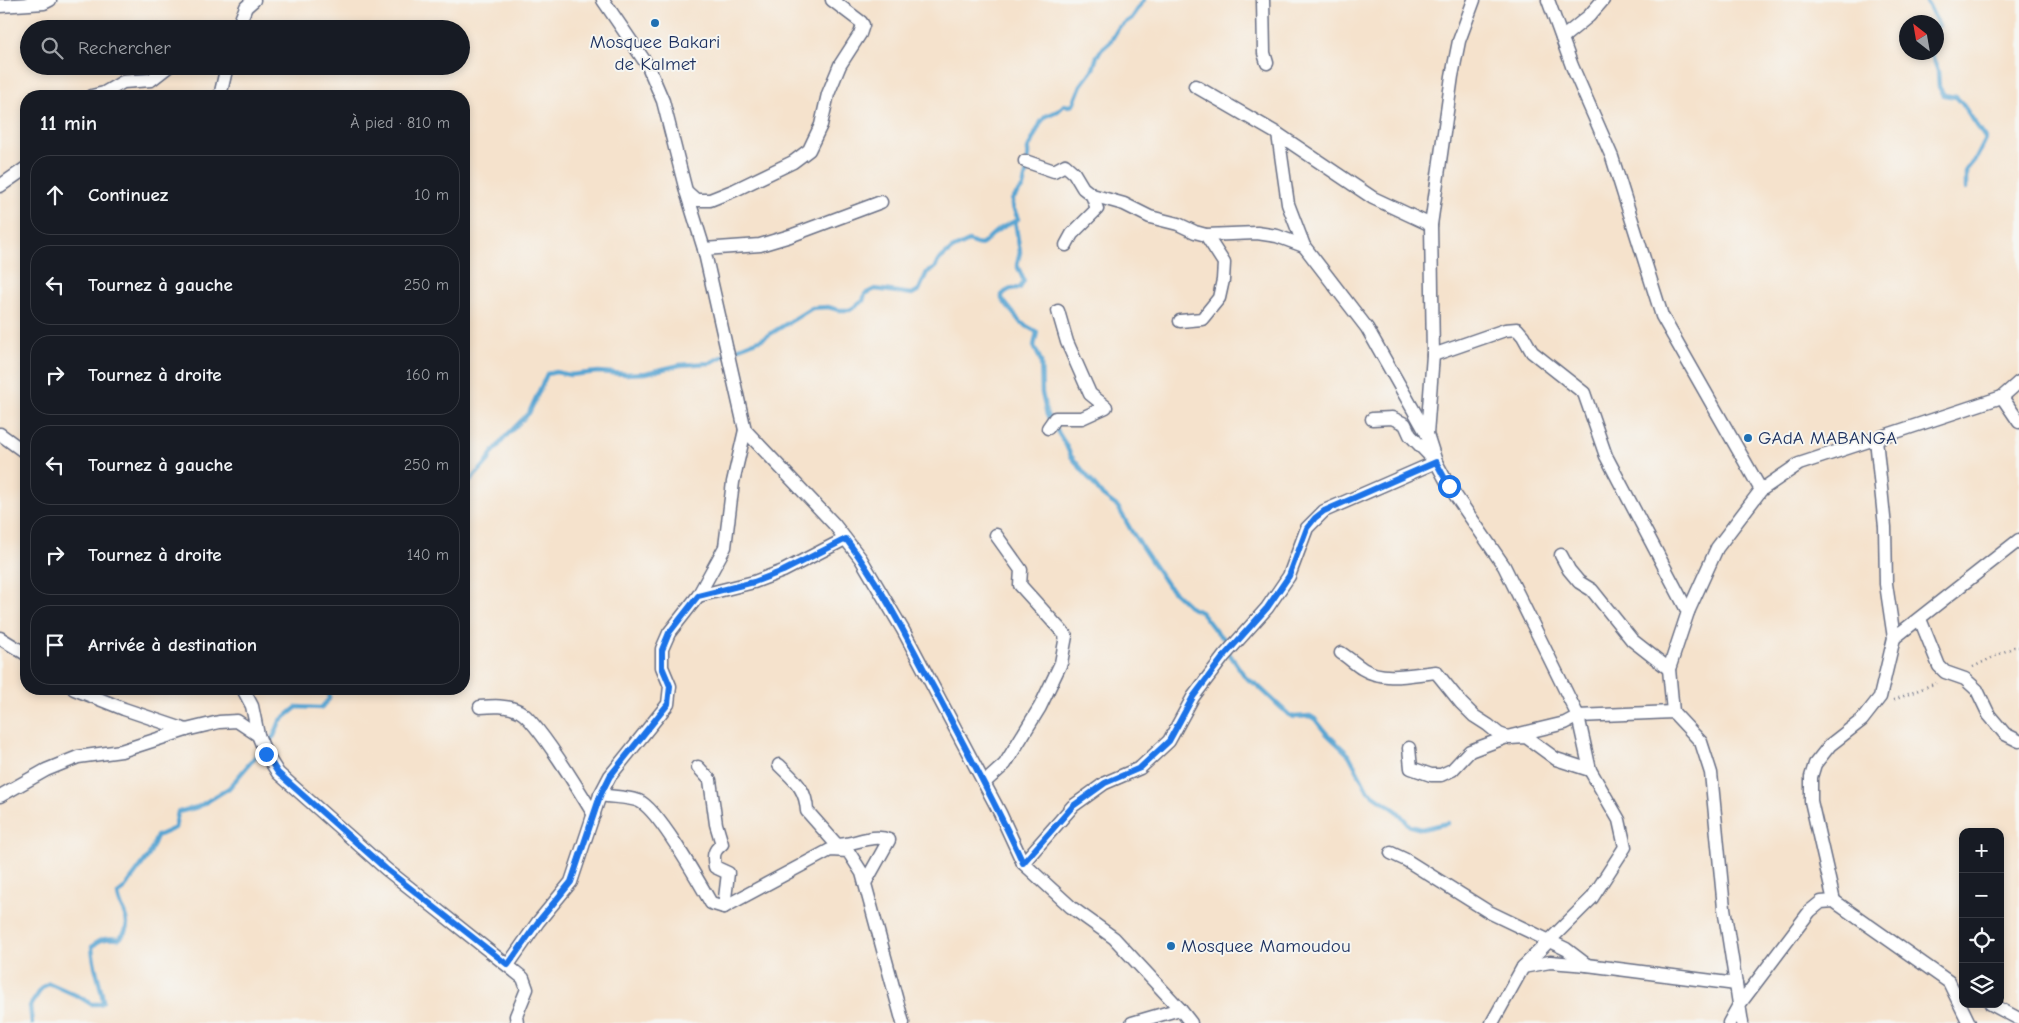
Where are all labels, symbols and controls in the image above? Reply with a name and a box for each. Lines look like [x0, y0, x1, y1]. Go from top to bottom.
north arrow [1899, 15, 1944, 60]
marker: Mosquee Bakari de Kalmet [649, 17, 661, 29]
search box [20, 20, 470, 75]
place label: Mosquee Bakari de Kalmet [590, 31, 720, 75]
icon: search [38, 34, 66, 62]
text: Rechercher [78, 37, 171, 59]
text: 11 min [40, 111, 97, 135]
text: À pied · 810 m [350, 114, 450, 132]
icon: ahead [41, 181, 69, 209]
text: Continuez [88, 184, 168, 206]
text: 10 m [414, 186, 449, 204]
icon: left [41, 271, 69, 299]
text: Tournez à gauche [88, 274, 233, 296]
text: 250 m [404, 276, 449, 294]
icon: right [41, 361, 69, 389]
text: Tournez à droite [88, 364, 222, 386]
text: 160 m [406, 366, 449, 384]
place label: GAdA MABANGA [1758, 427, 1897, 449]
marker: GAdA MABANGA [1742, 432, 1754, 444]
icon: left [41, 451, 69, 479]
text: Tournez à gauche [88, 454, 233, 476]
text: 250 m [404, 456, 449, 474]
route start [1438, 475, 1461, 498]
icon: right [41, 541, 69, 569]
text: Tournez à droite [88, 544, 222, 566]
text: 140 m [407, 546, 449, 564]
icon: arrive [41, 631, 69, 659]
text: Arrivée à destination [88, 634, 257, 656]
route end [255, 743, 278, 766]
map controls [1959, 828, 2004, 1008]
button: + [1959, 828, 2004, 873]
button: − [1959, 873, 2004, 918]
button: locate [1959, 918, 2004, 963]
place label: Mosquee Mamoudou [1181, 935, 1351, 957]
marker: Mosquee Mamoudou [1165, 940, 1177, 952]
button: layers [1959, 963, 2004, 1008]

